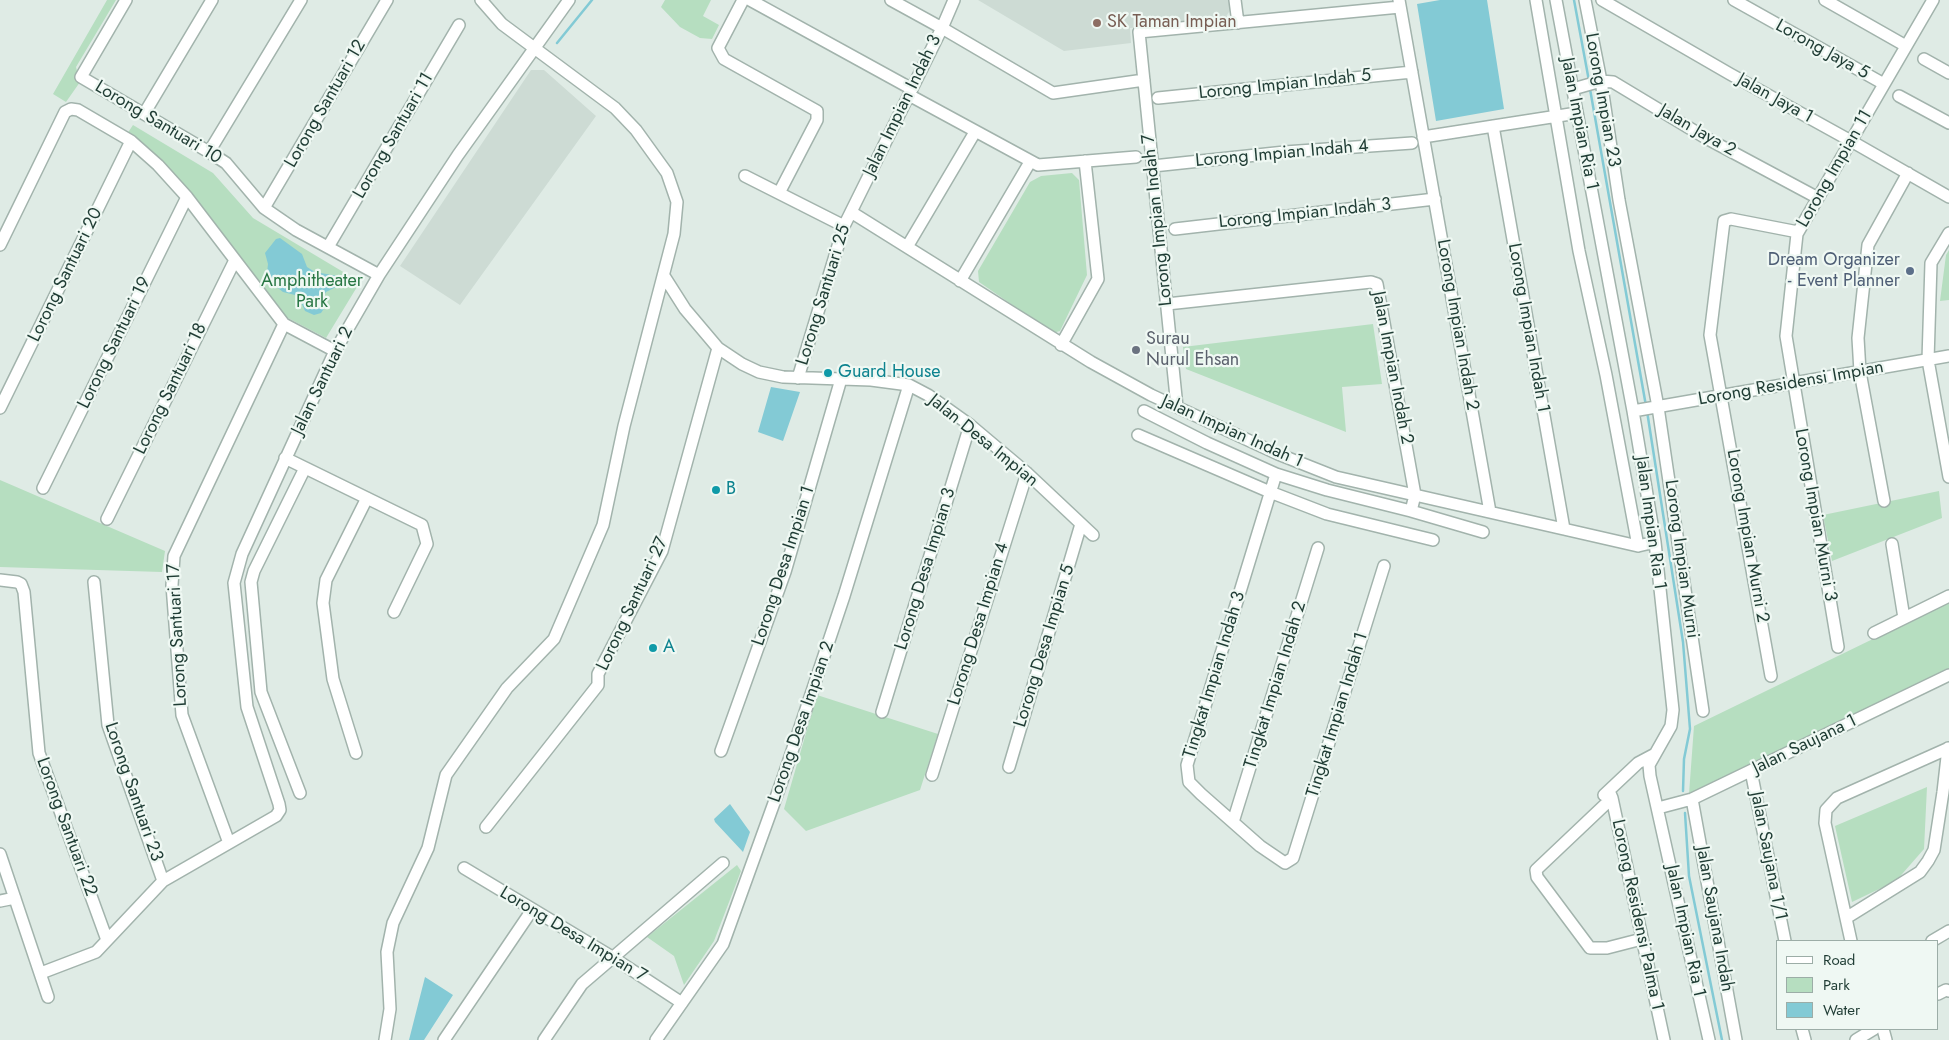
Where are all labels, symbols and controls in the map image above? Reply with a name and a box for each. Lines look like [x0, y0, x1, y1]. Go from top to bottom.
place label: SK Taman Impian [1107, 12, 1237, 34]
street label: Lorong Jaya 5 [1771, 15, 1873, 85]
marker: SK Taman Impian [1091, 17, 1103, 29]
street label: Lorong Impian 23 [1580, 31, 1624, 169]
street label: Jalan Impian Indah 3 [859, 32, 947, 180]
street label: Lorong Santuari 12 [281, 36, 371, 172]
street label: Jalan Impian Ria 1 [1556, 56, 1602, 192]
street label: Lorong Impian Indah 5 [1198, 65, 1372, 105]
street label: Lorong Santuari 11 [349, 69, 439, 203]
street label: Jalan Jaya 1 [1733, 69, 1817, 129]
street label: Lorong Santuari 10 [91, 77, 225, 169]
street label: Jalan Jaya 2 [1654, 100, 1740, 162]
street label: Lorong Impian 11 [1793, 106, 1877, 232]
street label: Lorong Impian Indah 7 [1138, 133, 1178, 307]
street label: Lorong Impian Indah 4 [1194, 136, 1370, 172]
street label: Lorong Impian Indah 3 [1218, 194, 1392, 234]
street label: Lorong Santuari 20 [24, 204, 108, 346]
street label: Lorong Santuari 25 [792, 222, 856, 368]
street label: Lorong Impian Indah 2 [1431, 238, 1483, 412]
street label: Lorong Impian Indah 1 [1502, 242, 1554, 414]
place label: Dream Organizer - Event Planner [1768, 250, 1900, 292]
marker: Dream Organizer - Event Planner [1904, 265, 1916, 277]
park label: Amphitheater Park [261, 271, 363, 314]
street label: Lorong Santuari 19 [74, 274, 156, 412]
street label: Jalan Impian Indah 2 [1367, 290, 1417, 446]
street label: Lorong Santuari 18 [130, 320, 212, 458]
street label: Jalan Santuari 2 [288, 323, 358, 439]
place label: Surau Nurul Ehsan [1146, 329, 1239, 372]
marker: Surau Nurul Ehsan [1130, 344, 1142, 356]
street label: Lorong Residensi Impian [1697, 357, 1885, 411]
place label: Guard House [838, 362, 941, 384]
marker: Guard House [822, 367, 834, 379]
street label: Jalan Desa Impian [924, 390, 1042, 492]
street label: Jalan Impian Indah 1 [1158, 391, 1306, 473]
street label: Lorong Impian Murni 3 [1789, 427, 1841, 603]
street label: Lorong Impian Murni 2 [1721, 448, 1773, 624]
street label: Jalan Impian Ria 1 [1630, 455, 1670, 591]
street label: Lorong Impian Murni [1659, 478, 1703, 640]
place label: B [726, 479, 736, 501]
street label: Lorong Desa Impian 1 [748, 483, 820, 649]
marker: B [710, 484, 722, 496]
street label: Lorong Desa Impian 3 [891, 485, 961, 653]
street label: Lorong Santuari 27 [593, 534, 673, 674]
street label: Lorong Desa Impian 4 [944, 540, 1014, 708]
street label: Lorong Desa Impian 5 [1010, 562, 1080, 730]
street label: Lorong Santuari 17 [163, 563, 193, 707]
street label: Tingkat Impian Indah 3 [1179, 589, 1251, 761]
street label: Tingkat Impian Indah 2 [1240, 599, 1312, 771]
street label: Tingkat Impian Indah 1 [1303, 630, 1373, 800]
place label: A [663, 637, 675, 659]
street label: Lorong Desa Impian 2 [764, 639, 840, 805]
marker: A [647, 642, 659, 654]
street label: Jalan Saujana 1 [1749, 710, 1861, 780]
street label: Lorong Santuari 23 [99, 720, 167, 864]
street label: Lorong Santuari 22 [31, 755, 101, 899]
street label: Jalan Saujana 1/1 [1745, 790, 1791, 922]
street label: Lorong Residensi Palma 1 [1606, 818, 1668, 1012]
street label: Jalan Saujana Indah [1691, 844, 1737, 994]
street label: Jalan Impian Ria 1 [1660, 863, 1710, 999]
street label: Lorong Desa Impian 7 [495, 882, 651, 988]
legend [1776, 940, 1939, 1030]
text: Road [1823, 949, 1855, 971]
text: Park [1823, 974, 1850, 996]
text: Water [1823, 999, 1860, 1021]

